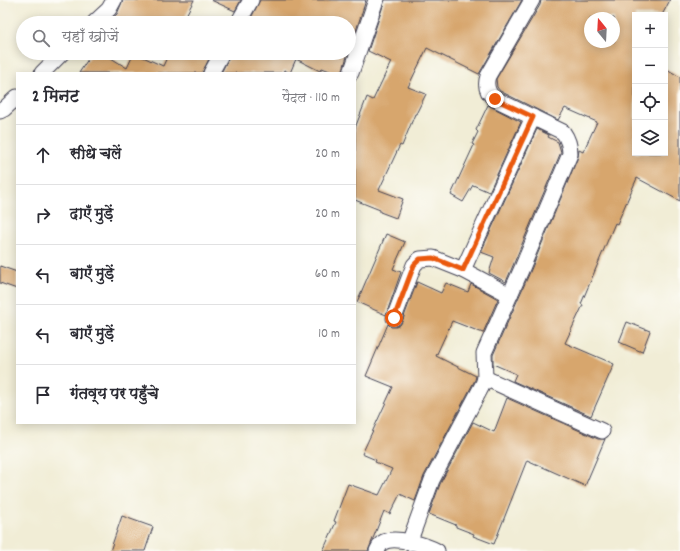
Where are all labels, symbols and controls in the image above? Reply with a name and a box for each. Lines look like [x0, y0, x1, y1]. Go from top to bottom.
north arrow [584, 12, 620, 48]
map controls [632, 12, 668, 156]
button: + [632, 12, 668, 48]
search box [16, 16, 356, 60]
icon: search [30, 27, 52, 49]
text: यहाँ खोजें [62, 27, 119, 49]
button: − [632, 48, 668, 84]
button: locate [632, 84, 668, 120]
text: 2 मिनट [32, 86, 79, 110]
text: पैदल · 110 m [282, 89, 340, 108]
route end [486, 90, 504, 108]
button: layers [632, 120, 668, 156]
icon: ahead [32, 144, 54, 166]
text: सीधे चलें [70, 144, 121, 166]
text: 20 m [315, 145, 340, 164]
icon: right [32, 204, 54, 226]
text: दाएँ मुड़ें [70, 204, 113, 226]
text: 20 m [315, 205, 340, 224]
icon: left [32, 264, 54, 286]
text: बाएँ मुड़ें [70, 264, 114, 286]
text: 60 m [315, 265, 340, 284]
route start [385, 309, 403, 327]
icon: left [32, 324, 54, 346]
text: बाएँ मुड़ें [70, 324, 114, 346]
text: 10 m [318, 325, 340, 344]
icon: arrive [32, 384, 54, 406]
text: गंतव्य पर पहुँचे [70, 384, 159, 406]

